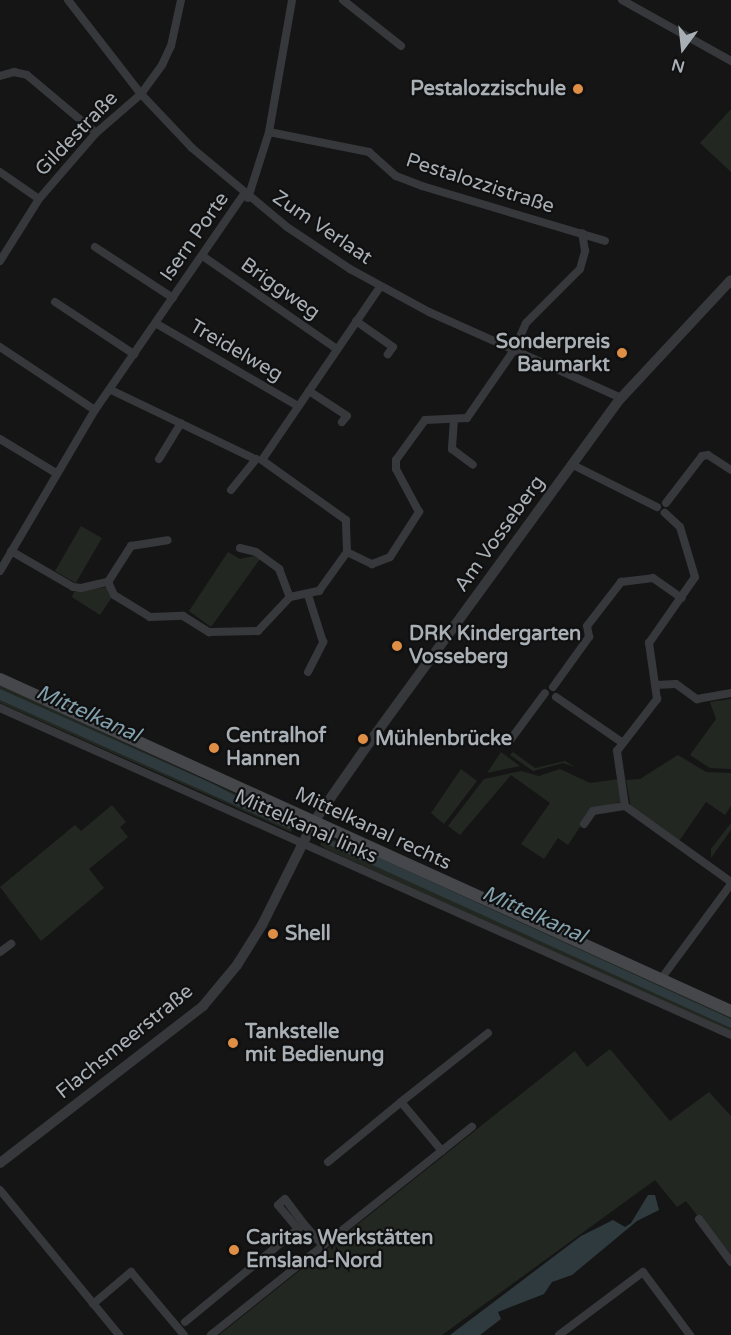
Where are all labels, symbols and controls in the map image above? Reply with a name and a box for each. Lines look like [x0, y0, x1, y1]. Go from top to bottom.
north arrow [653, 18, 713, 78]
text: N [670, 54, 687, 77]
place label: Pestalozzischule [410, 77, 566, 101]
marker: Pestalozzischule [571, 82, 585, 96]
street label: Gildestraße [31, 87, 123, 181]
street label: Pestalozzistraße [403, 149, 557, 219]
street label: Zum Verlaat [268, 186, 376, 270]
street label: Isern Porte [156, 188, 234, 286]
street label: Briggweg [236, 253, 324, 325]
street label: Treidelweg [185, 315, 287, 387]
place label: Sonderpreis Baumarkt [496, 330, 610, 377]
marker: Sonderpreis Baumarkt [615, 346, 629, 360]
street label: Am Vosseberg [450, 471, 550, 597]
place label: DRK Kindergarten Vosseberg [409, 622, 581, 669]
marker: DRK Kindergarten Vosseberg [390, 639, 404, 653]
water label: Mittelkanal [32, 680, 144, 748]
place label: Centralhof Hannen [226, 724, 326, 771]
place label: Mühlenbrücke [375, 727, 512, 751]
marker: Mühlenbrücke [356, 732, 370, 746]
marker: Centralhof Hannen [207, 741, 221, 755]
street label: Mittelkanal rechts [291, 782, 455, 876]
street label: Mittelkanal links [231, 785, 381, 869]
water label: Mittelkanal [478, 881, 590, 949]
place label: Shell [285, 922, 331, 946]
marker: Shell [266, 927, 280, 941]
street label: Flachsmeerstraße [52, 980, 198, 1104]
place label: Tankstelle mit Bedienung [245, 1020, 384, 1067]
marker: Tankstelle mit Bedienung [226, 1036, 240, 1050]
place label: Caritas Werkstätten Emsland-Nord [246, 1226, 433, 1273]
marker: Caritas Werkstätten Emsland-Nord [227, 1243, 241, 1257]

